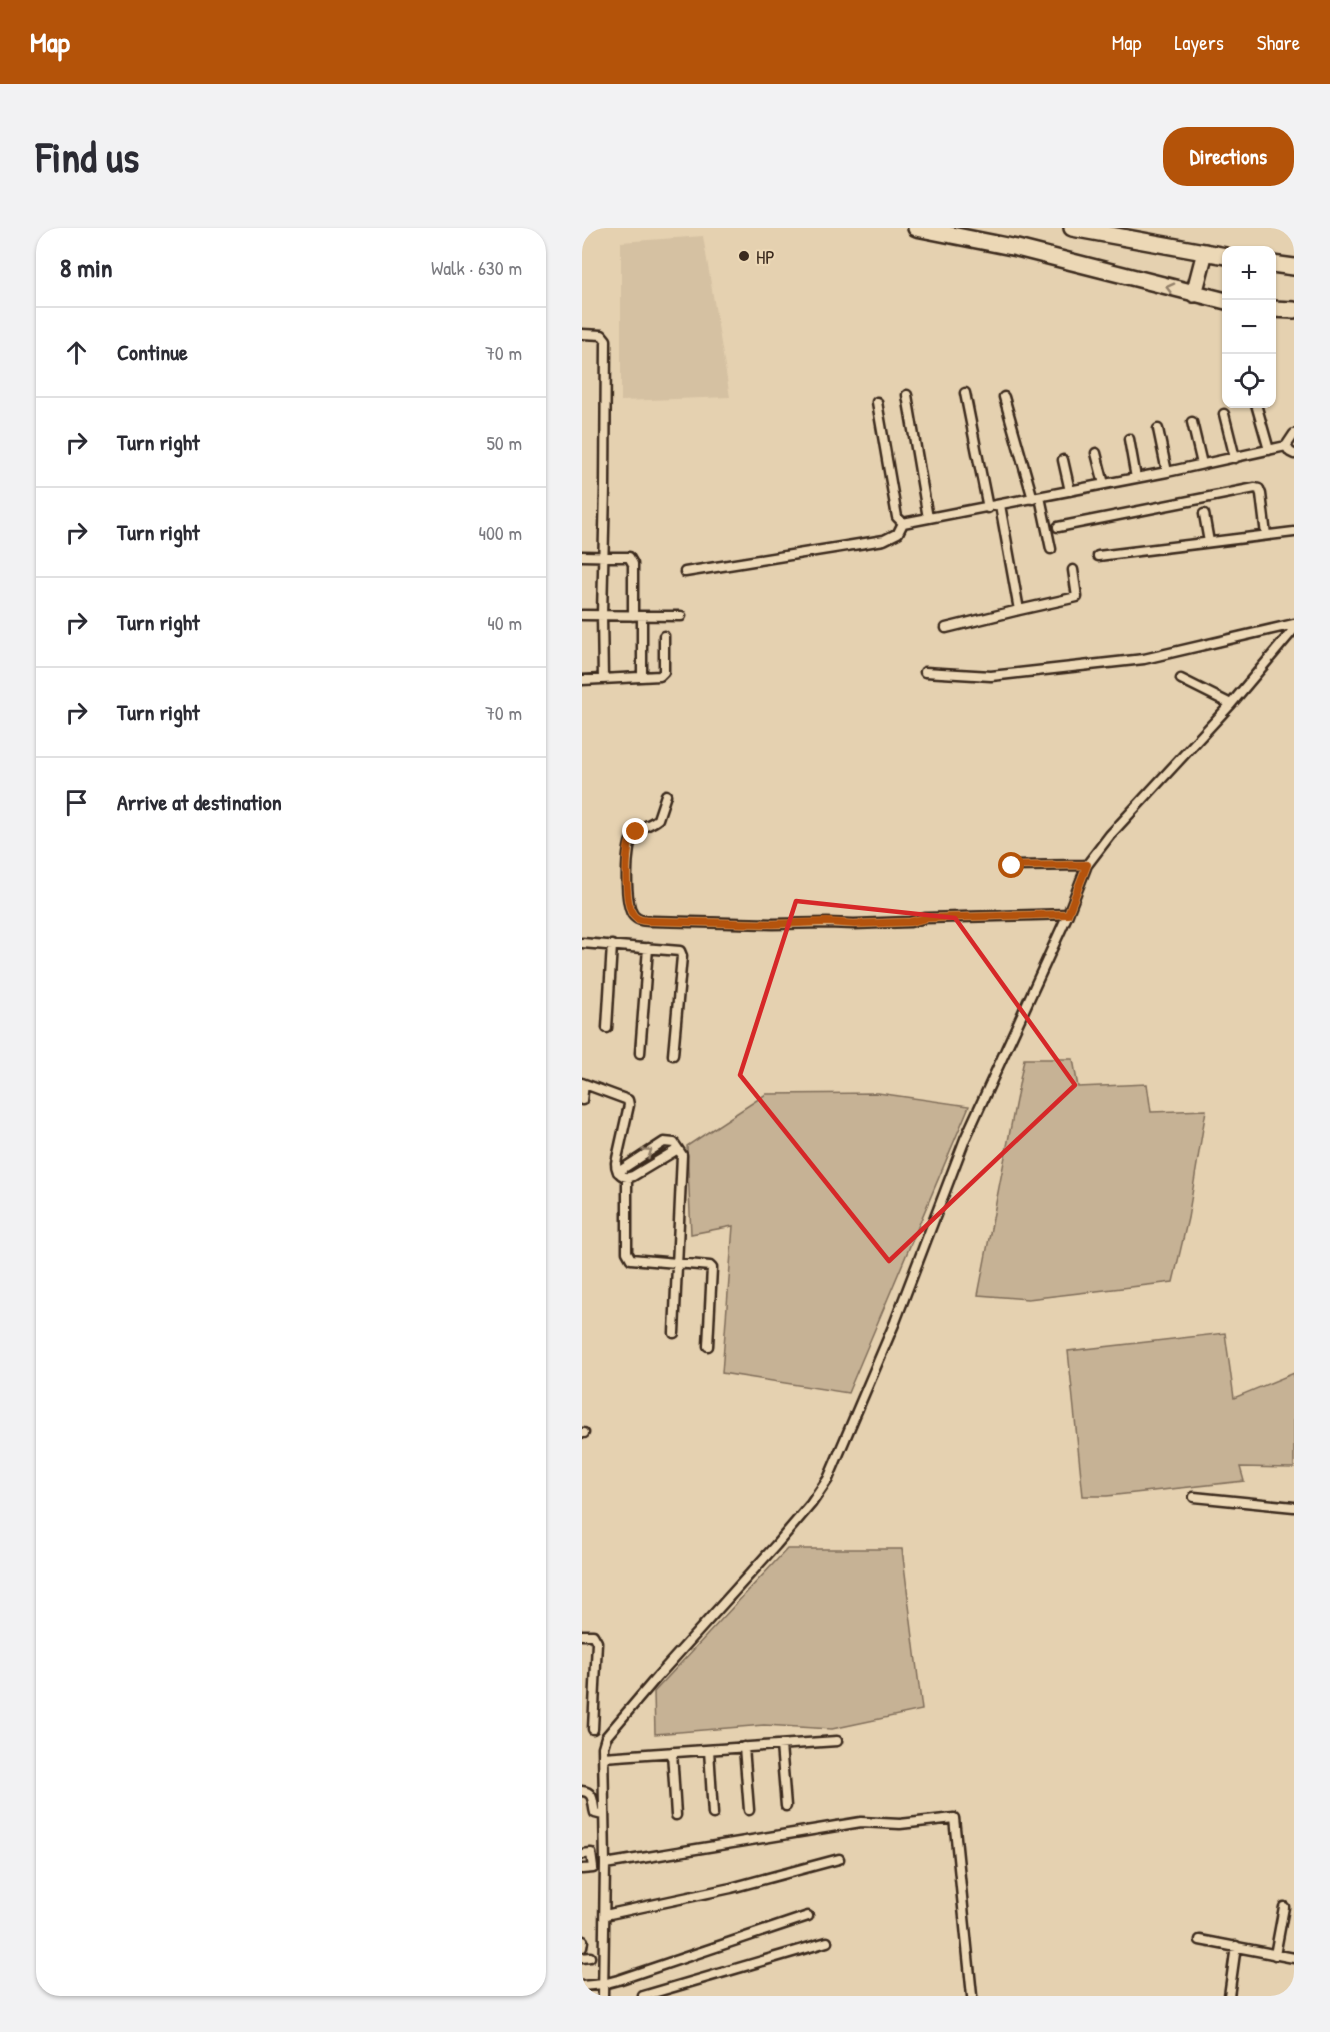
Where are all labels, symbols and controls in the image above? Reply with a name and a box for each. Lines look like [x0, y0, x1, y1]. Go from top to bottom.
text: Map [30, 23, 70, 61]
text: Map [1112, 28, 1141, 57]
text: Layers [1174, 28, 1224, 57]
text: Share [1257, 28, 1300, 57]
button: Directions [1163, 127, 1294, 186]
text: Find us [36, 128, 139, 185]
place label: HP [756, 243, 775, 270]
map controls [1222, 246, 1276, 408]
button: + [1222, 246, 1276, 300]
marker: HP [737, 249, 751, 263]
text: 8 min [60, 250, 113, 285]
text: Walk · 630 m [431, 254, 522, 281]
one-way arrow [1165, 282, 1175, 295]
button: − [1222, 300, 1276, 354]
icon: ahead [60, 336, 93, 369]
text: Continue [117, 337, 188, 367]
text: 70 m [485, 339, 522, 366]
button: locate [1222, 354, 1276, 408]
icon: right [60, 426, 93, 459]
text: Turn right [117, 427, 200, 457]
text: 50 m [486, 429, 522, 456]
icon: right [60, 516, 93, 549]
text: Turn right [117, 517, 200, 547]
text: 400 m [478, 519, 522, 546]
icon: right [60, 606, 93, 639]
text: Turn right [117, 607, 200, 637]
text: 40 m [487, 609, 522, 636]
icon: right [60, 696, 93, 729]
text: Turn right [117, 697, 200, 727]
text: 70 m [485, 699, 522, 726]
icon: arrive [60, 786, 93, 819]
text: Arrive at destination [117, 787, 282, 817]
route end [622, 818, 648, 844]
route start [998, 852, 1024, 878]
one-way arrow [642, 1148, 653, 1159]

